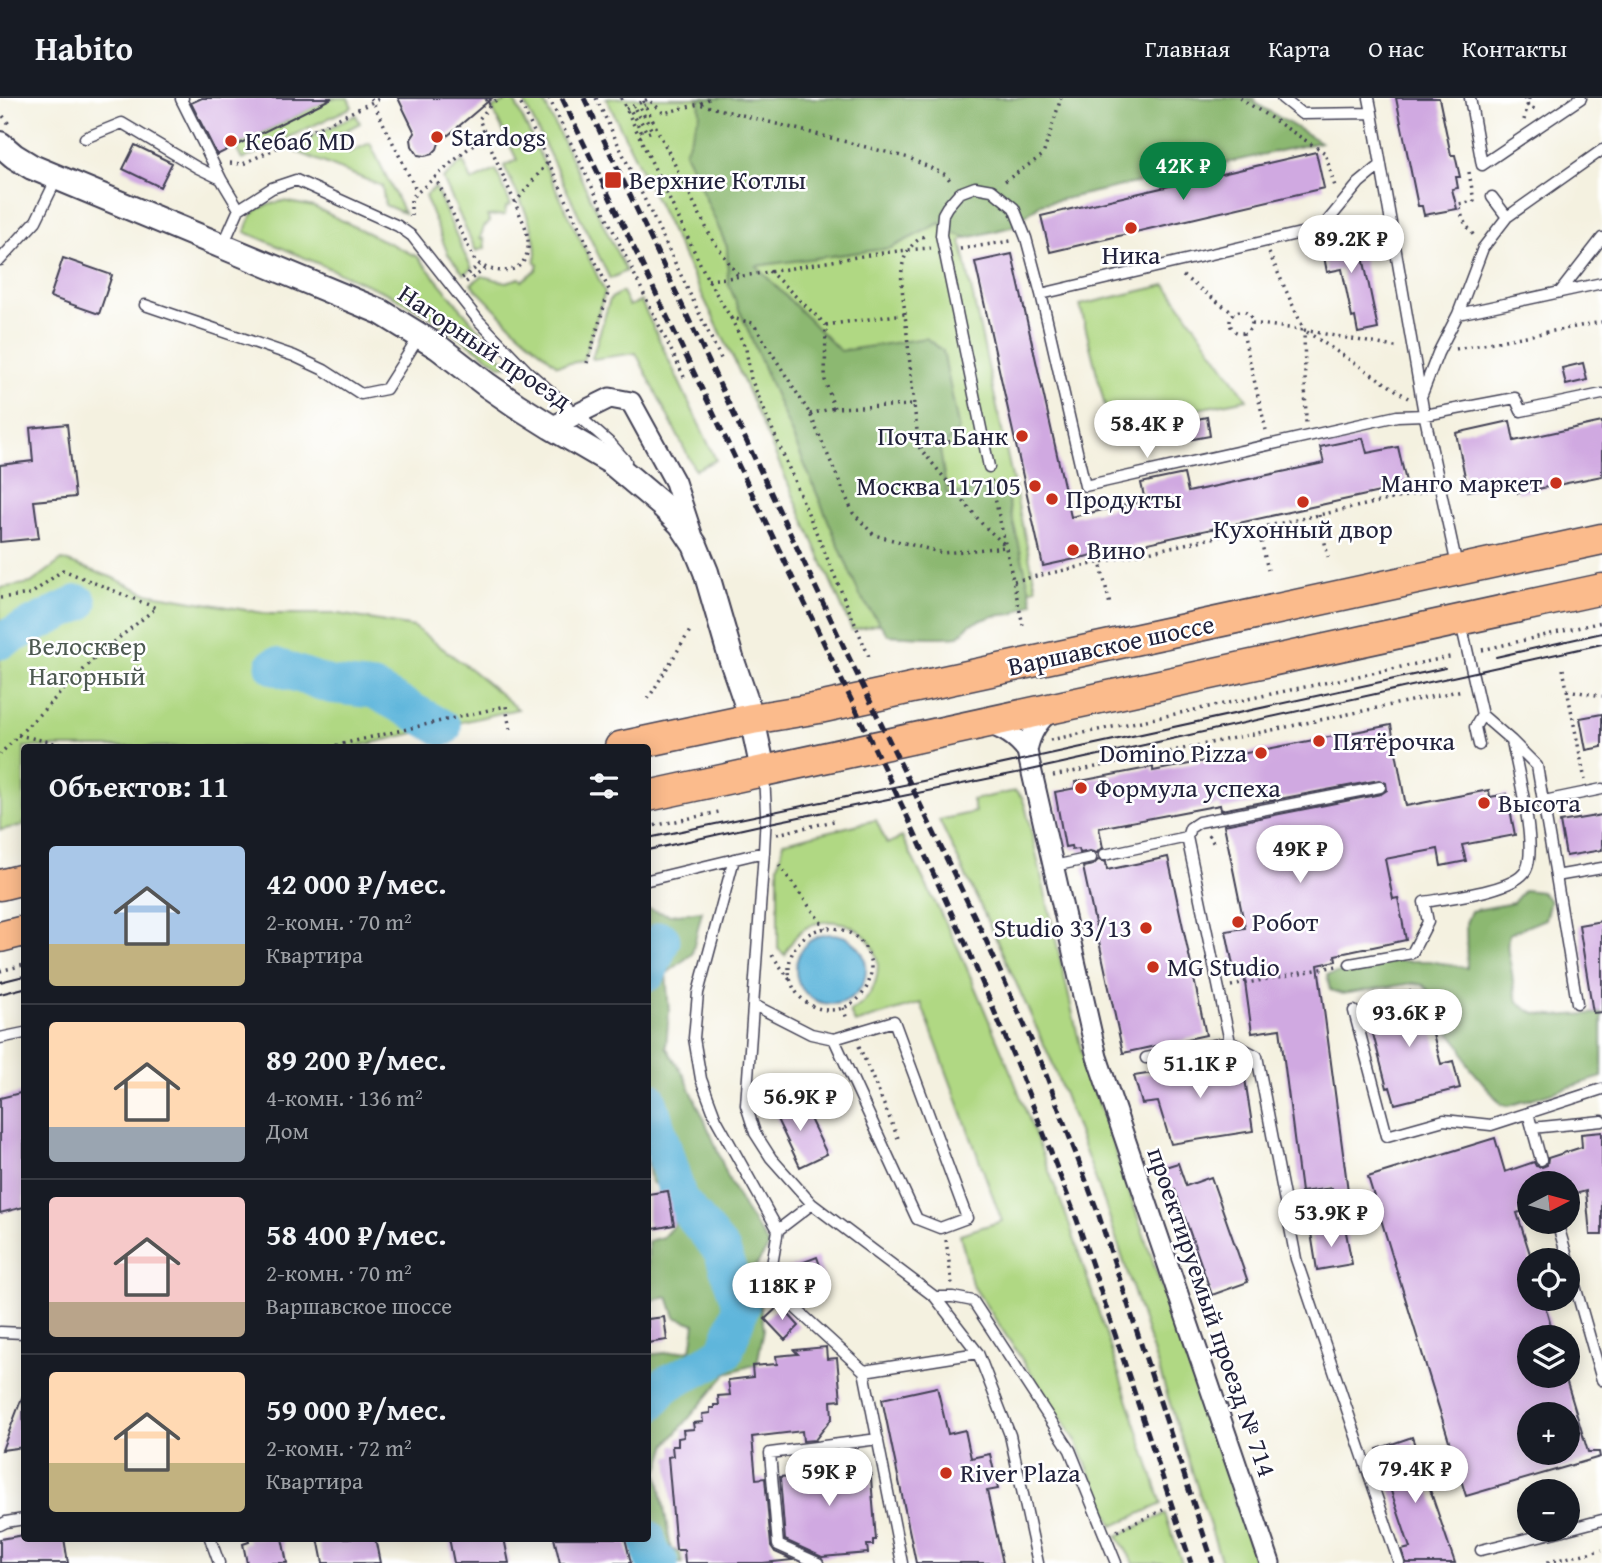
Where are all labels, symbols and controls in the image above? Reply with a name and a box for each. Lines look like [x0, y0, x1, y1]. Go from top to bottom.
text: Habito [35, 24, 133, 72]
text: Главная [1145, 31, 1230, 66]
text: Карта [1268, 31, 1330, 66]
text: О нас [1368, 31, 1424, 66]
text: Контакты [1462, 31, 1567, 66]
place label: Stardogs [451, 117, 546, 156]
place label: Кебаб MD [245, 121, 355, 160]
marker: Stardogs [429, 129, 445, 145]
marker: Кебаб MD [223, 133, 239, 149]
pin: 42K ₽ [1134, 142, 1232, 202]
text: 42K ₽ [1155, 148, 1211, 181]
place label: Верхние Котлы [629, 160, 806, 199]
marker: Верхние Котлы [603, 170, 623, 190]
pin: 89.2K ₽ [1286, 216, 1416, 275]
marker: Ника [1123, 220, 1139, 236]
text: 89.2K ₽ [1314, 221, 1388, 254]
place label: Ника [1102, 235, 1161, 274]
street label: Нагорный проезд [391, 274, 580, 419]
pin: 58.4K ₽ [1082, 400, 1212, 460]
text: 58.4K ₽ [1110, 406, 1184, 439]
place label: Почта Банк [878, 416, 1008, 455]
marker: Почта Банк [1014, 428, 1030, 444]
place label: Манго маркет [1381, 463, 1542, 502]
place label: Москва 117105 [856, 466, 1021, 505]
marker: Манго маркет [1548, 475, 1564, 491]
marker: Москва 117105 [1027, 478, 1043, 494]
place label: Продукты [1066, 479, 1182, 518]
marker: Продукты [1044, 491, 1060, 507]
marker: Кухонный двор [1295, 494, 1311, 510]
place label: Кухонный двор [1213, 509, 1393, 548]
place label: Вино [1087, 530, 1146, 569]
marker: Вино [1065, 542, 1081, 558]
street label: Варшавское шоссе [1004, 604, 1218, 685]
park label: Велосквер Нагорный [28, 626, 146, 695]
place label: Пятёрочка [1333, 721, 1455, 760]
place label: Domino Pizza [1099, 733, 1248, 772]
marker: Пятёрочка [1311, 733, 1327, 749]
marker: Domino Pizza [1253, 745, 1269, 761]
text: Объектов: 11 [49, 764, 229, 808]
icon: filters [585, 767, 623, 805]
place label: Формула успеха [1095, 768, 1281, 807]
marker: Формула успеха [1073, 780, 1089, 796]
place label: Высота [1498, 783, 1581, 822]
marker: Высота [1476, 795, 1492, 811]
pin: 49K ₽ [1251, 826, 1349, 885]
text: 49K ₽ [1272, 831, 1328, 864]
text: 42 000 ₽/мес. [266, 861, 447, 905]
icon: home [105, 874, 189, 958]
place label: Робот [1252, 902, 1319, 941]
text: 2-комн. · 70 m² [266, 905, 412, 938]
place label: Studio 33/13 [994, 908, 1132, 947]
marker: Робот [1230, 914, 1246, 930]
marker: Studio 33/13 [1138, 920, 1154, 936]
text: Квартира [266, 938, 363, 971]
place label: MG Studio [1167, 947, 1280, 986]
marker: MG Studio [1145, 959, 1161, 975]
pin: 93.6K ₽ [1344, 990, 1474, 1049]
text: 93.6K ₽ [1372, 995, 1446, 1028]
text: 89 200 ₽/мес. [266, 1037, 447, 1081]
pin: 51.1K ₽ [1135, 1040, 1265, 1100]
text: 51.1K ₽ [1163, 1046, 1237, 1079]
icon: home [105, 1050, 189, 1134]
pin: 56.9K ₽ [735, 1074, 865, 1133]
text: 56.9K ₽ [763, 1079, 837, 1112]
text: 4-комн. · 136 m² [266, 1081, 423, 1114]
text: Дом [266, 1114, 309, 1147]
street label: проектируемый проезд № 714 [1138, 1142, 1287, 1482]
north arrow [1517, 1171, 1580, 1234]
map controls [1517, 1171, 1580, 1542]
pin: 53.9K ₽ [1266, 1190, 1396, 1249]
text: 53.9K ₽ [1294, 1195, 1368, 1228]
text: 58 400 ₽/мес. [266, 1212, 447, 1256]
icon: home [105, 1225, 189, 1309]
button: locate [1517, 1248, 1580, 1311]
text: 2-комн. · 70 m² [266, 1256, 412, 1289]
pin: 118K ₽ [725, 1262, 839, 1322]
text: 118K ₽ [748, 1268, 816, 1301]
text: Варшавское шоссе [266, 1289, 452, 1322]
button: layers [1517, 1325, 1580, 1388]
text: 59 000 ₽/мес. [266, 1387, 447, 1431]
icon: home [105, 1400, 189, 1484]
button: + [1517, 1402, 1580, 1465]
text: 2-комн. · 72 m² [266, 1431, 412, 1464]
pin: 79.4K ₽ [1350, 1446, 1480, 1505]
pin: 59K ₽ [780, 1448, 878, 1508]
text: 79.4K ₽ [1378, 1451, 1452, 1484]
place label: River Plaza [960, 1453, 1081, 1492]
text: 59K ₽ [801, 1454, 857, 1487]
text: Квартира [266, 1464, 363, 1497]
marker: River Plaza [938, 1465, 954, 1481]
button: − [1517, 1479, 1580, 1542]

